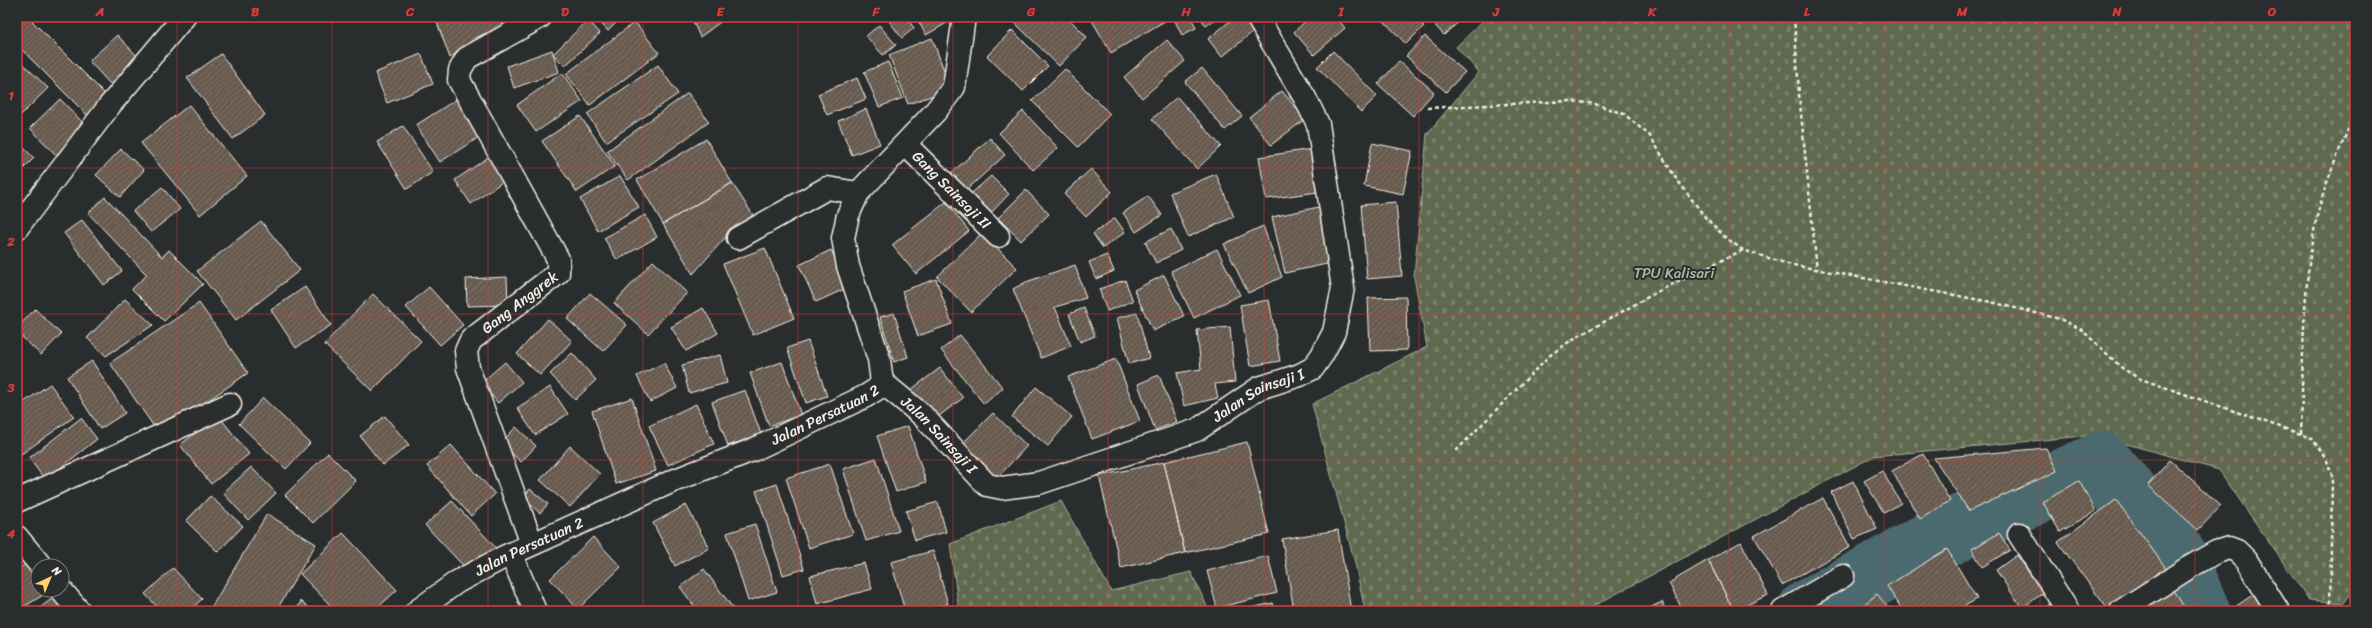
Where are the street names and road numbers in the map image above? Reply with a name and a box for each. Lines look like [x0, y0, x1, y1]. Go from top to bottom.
street label: Gang Sainsaji II [906, 144, 998, 236]
street label: Gang Anggrek [476, 264, 565, 341]
street label: Jalan Sainsaji I [1206, 361, 1311, 430]
street label: Jalan Persatuan 2 [766, 377, 885, 453]
street label: Jalan Sainsaji I [894, 389, 984, 481]
street label: Jalan Persatuan 2 [469, 510, 588, 584]

